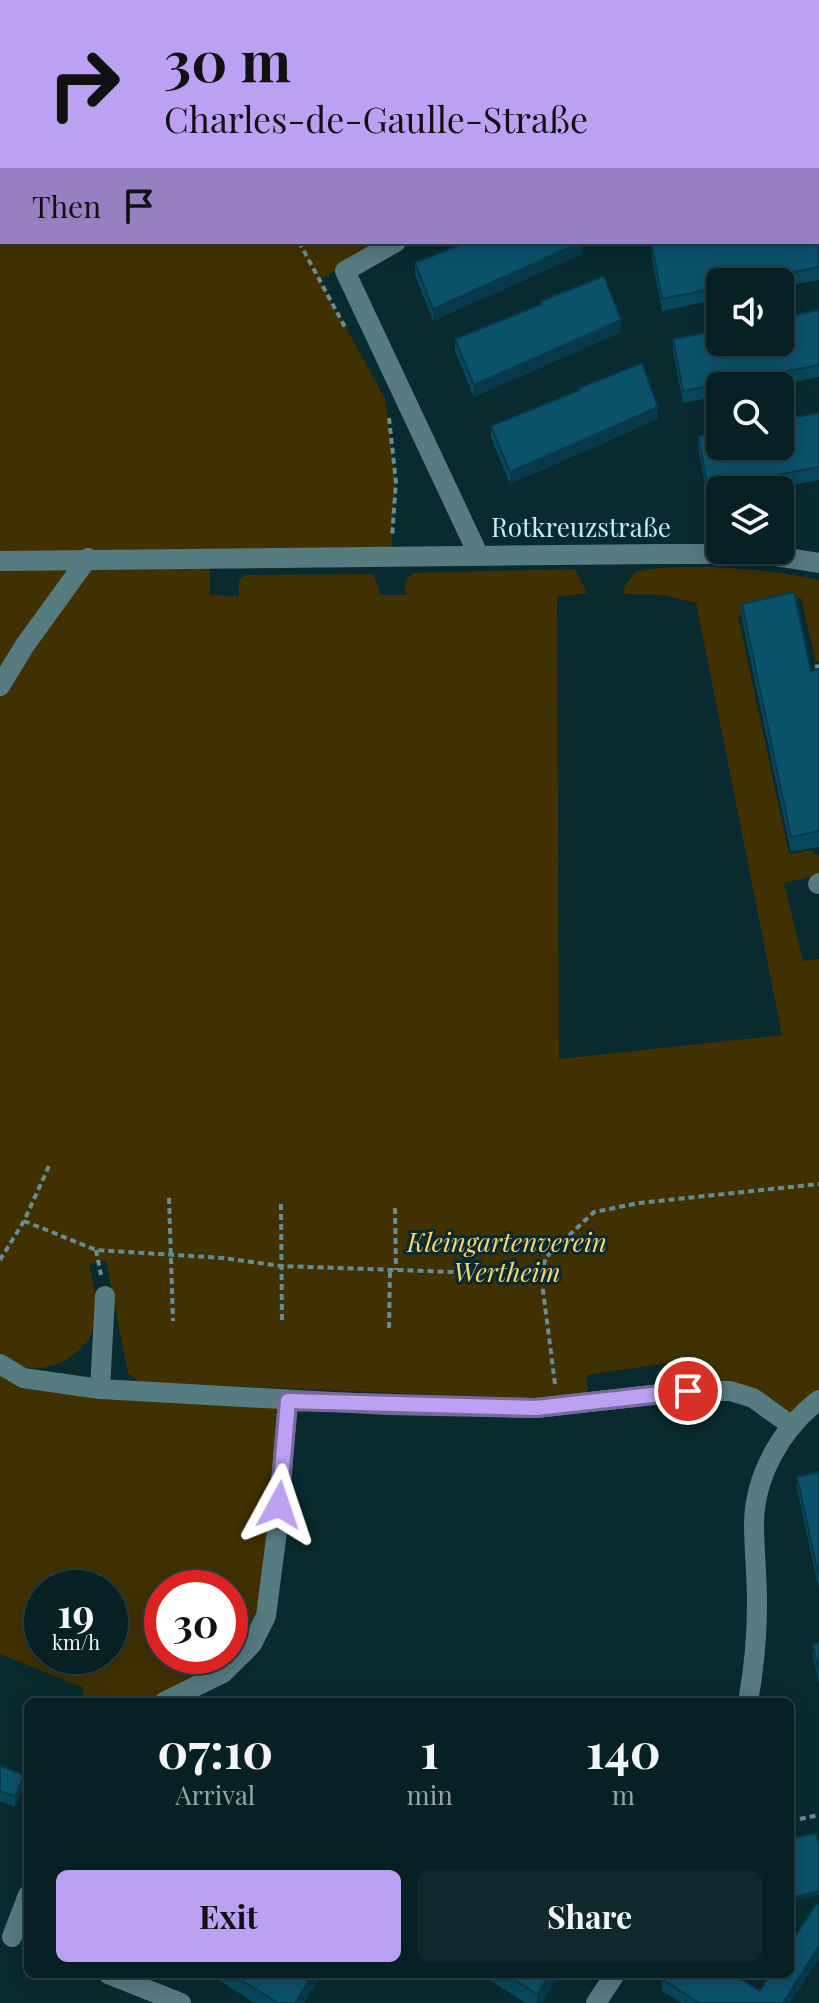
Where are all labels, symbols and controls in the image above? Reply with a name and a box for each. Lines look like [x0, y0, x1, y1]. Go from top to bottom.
text: 30 m [164, 22, 291, 97]
icon: right [32, 32, 136, 136]
text: Charles-de-Gaulle-Straße [164, 94, 588, 142]
icon: arrive [117, 184, 161, 228]
text: Then [32, 186, 101, 226]
map controls [706, 268, 794, 564]
button: sound [706, 268, 794, 356]
button: search [706, 372, 794, 460]
button: layers [706, 476, 794, 564]
street label: Rotkreuzstraße [491, 509, 671, 544]
park label: Kleingartenverein Wertheim [406, 1224, 607, 1289]
pin [654, 1357, 722, 1425]
icon: arrive [666, 1369, 710, 1413]
position arrow [237, 1463, 321, 1547]
speed limit sign: 30 [144, 1570, 248, 1674]
text: 19 [57, 1585, 95, 1638]
text: km/h [52, 1628, 100, 1655]
text: 07:10 [157, 1717, 273, 1781]
text: 1 [420, 1717, 439, 1781]
text: 140 [586, 1717, 661, 1781]
text: Arrival [175, 1777, 255, 1812]
text: min [407, 1777, 453, 1812]
text: m [612, 1777, 635, 1812]
button: Exit [56, 1870, 401, 1962]
button: Share [417, 1870, 762, 1962]

